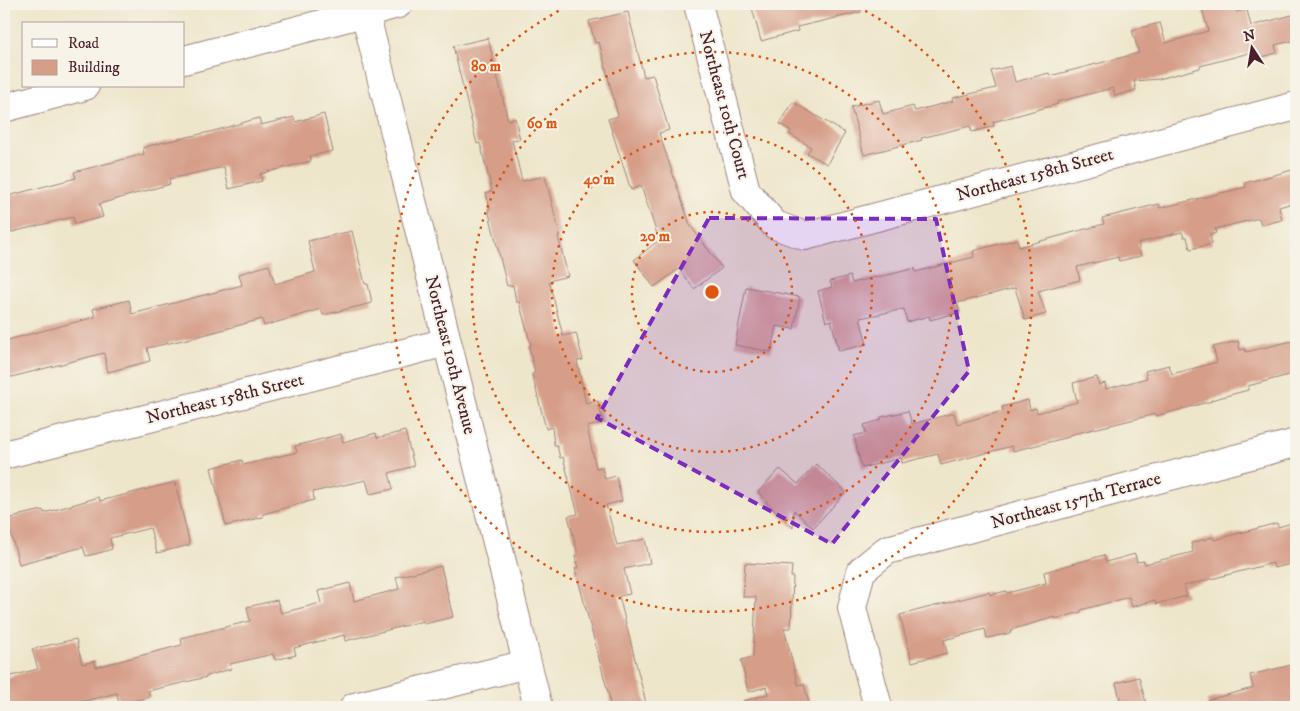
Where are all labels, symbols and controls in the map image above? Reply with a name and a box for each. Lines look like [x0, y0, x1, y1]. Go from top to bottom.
legend [22, 22, 185, 88]
north arrow [1228, 22, 1278, 72]
text: N [1242, 26, 1257, 46]
street label: Northeast 10th Court [694, 28, 754, 182]
text: Road [68, 34, 100, 53]
text: 80 m [471, 57, 502, 76]
text: Building [68, 58, 120, 77]
text: 60 m [527, 114, 558, 133]
street label: Northeast 158th Street [954, 143, 1116, 207]
text: 40 m [582, 170, 615, 189]
text: 20 m [640, 227, 671, 246]
street label: Northeast 10th Avenue [420, 273, 480, 437]
centre of rings [703, 283, 721, 301]
street label: Northeast 158th Street [144, 369, 306, 429]
street label: Northeast 157th Terrace [989, 468, 1163, 534]

